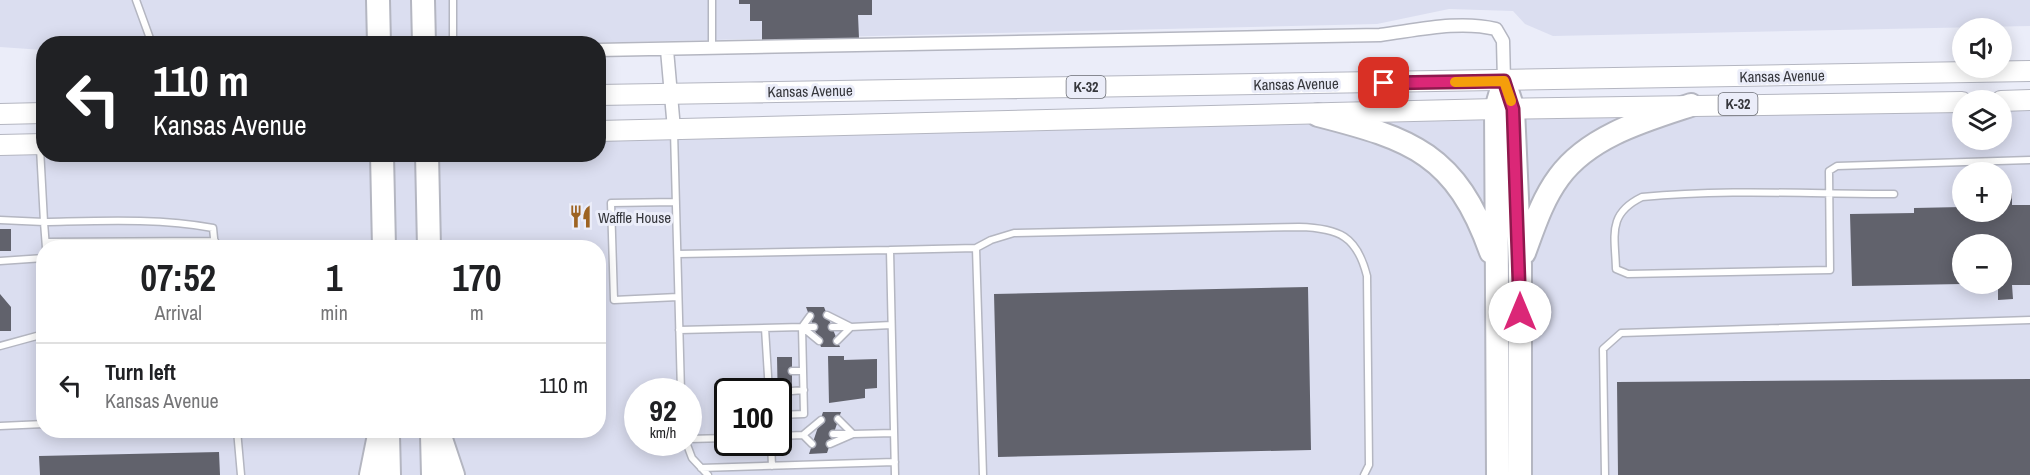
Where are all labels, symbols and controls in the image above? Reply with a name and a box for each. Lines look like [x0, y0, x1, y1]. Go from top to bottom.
map controls [1952, 18, 2012, 294]
button: sound [1952, 18, 2012, 78]
text: 110 m [153, 53, 249, 109]
pin [1358, 57, 1409, 108]
icon: left [54, 60, 132, 138]
street label: Kansas Avenue [1739, 65, 1825, 87]
icon: arrive [1367, 66, 1400, 99]
street label: Kansas Avenue [1253, 73, 1339, 95]
road number: K-32 [1066, 76, 1106, 98]
street label: Kansas Avenue [767, 80, 853, 102]
button: layers [1952, 90, 2012, 150]
road number: K-32 [1718, 93, 1758, 115]
text: Kansas Avenue [153, 107, 307, 143]
button: + [1952, 162, 2012, 222]
restaurant icon: Waffle House [567, 204, 593, 230]
place label: Waffle House [598, 207, 671, 228]
button: − [1952, 234, 2012, 294]
text: 07:52 [140, 254, 216, 302]
text: 1 [326, 254, 342, 302]
text: 170 [452, 254, 502, 302]
position arrow [1488, 280, 1552, 344]
text: Arrival [155, 299, 202, 326]
text: min [320, 299, 348, 326]
text: m [470, 299, 484, 326]
text: Turn left [105, 357, 176, 387]
icon: left [54, 369, 87, 402]
text: 110 m [539, 370, 588, 400]
speed limit sign: 100 [714, 378, 792, 456]
text: Kansas Avenue [105, 387, 219, 414]
text: 92 [649, 390, 677, 430]
text: km/h [650, 422, 676, 443]

